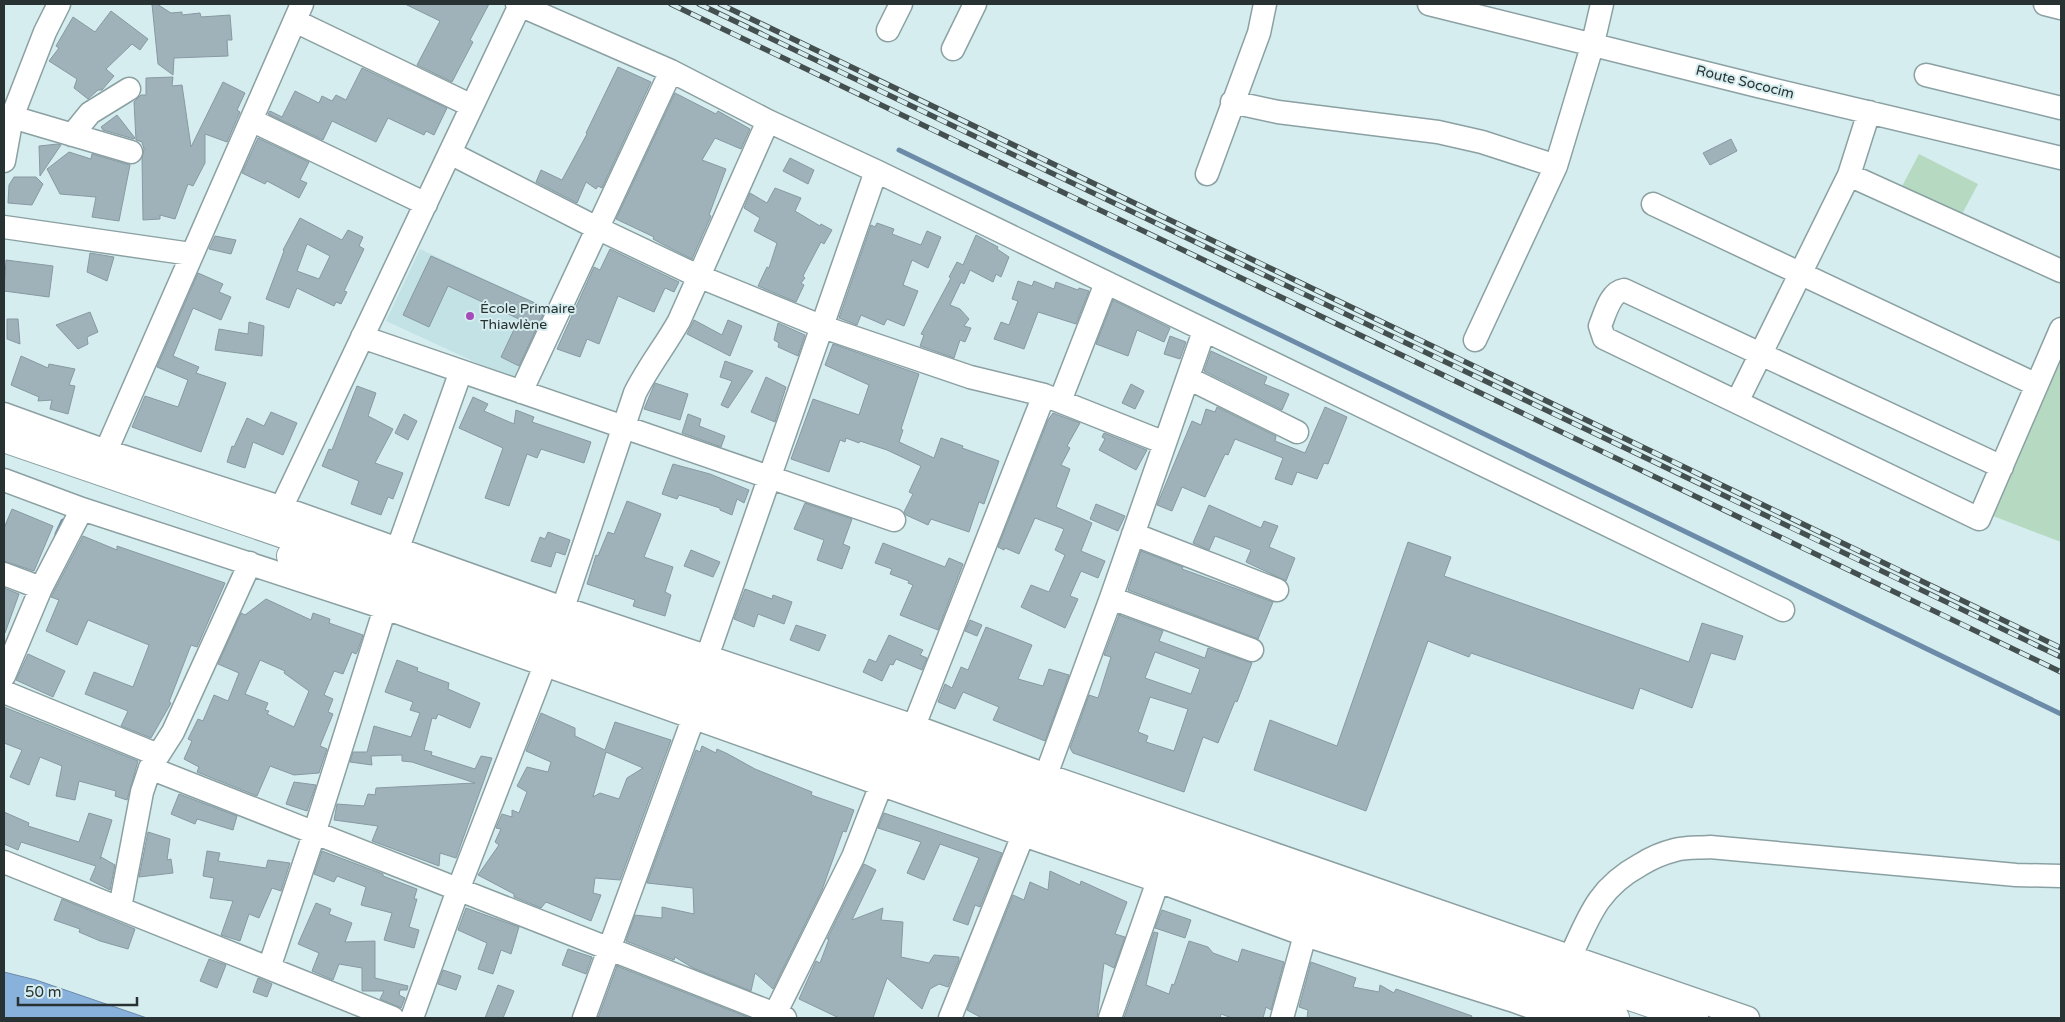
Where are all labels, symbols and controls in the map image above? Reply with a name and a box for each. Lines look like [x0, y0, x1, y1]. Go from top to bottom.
street label: Route Sococim [1694, 62, 1796, 102]
place label: École Primaire Thiawlène [480, 300, 575, 333]
marker: École Primaire Thiawlène [464, 310, 476, 322]
scale bar [18, 974, 136, 1006]
text: 50 m [25, 983, 62, 1001]

